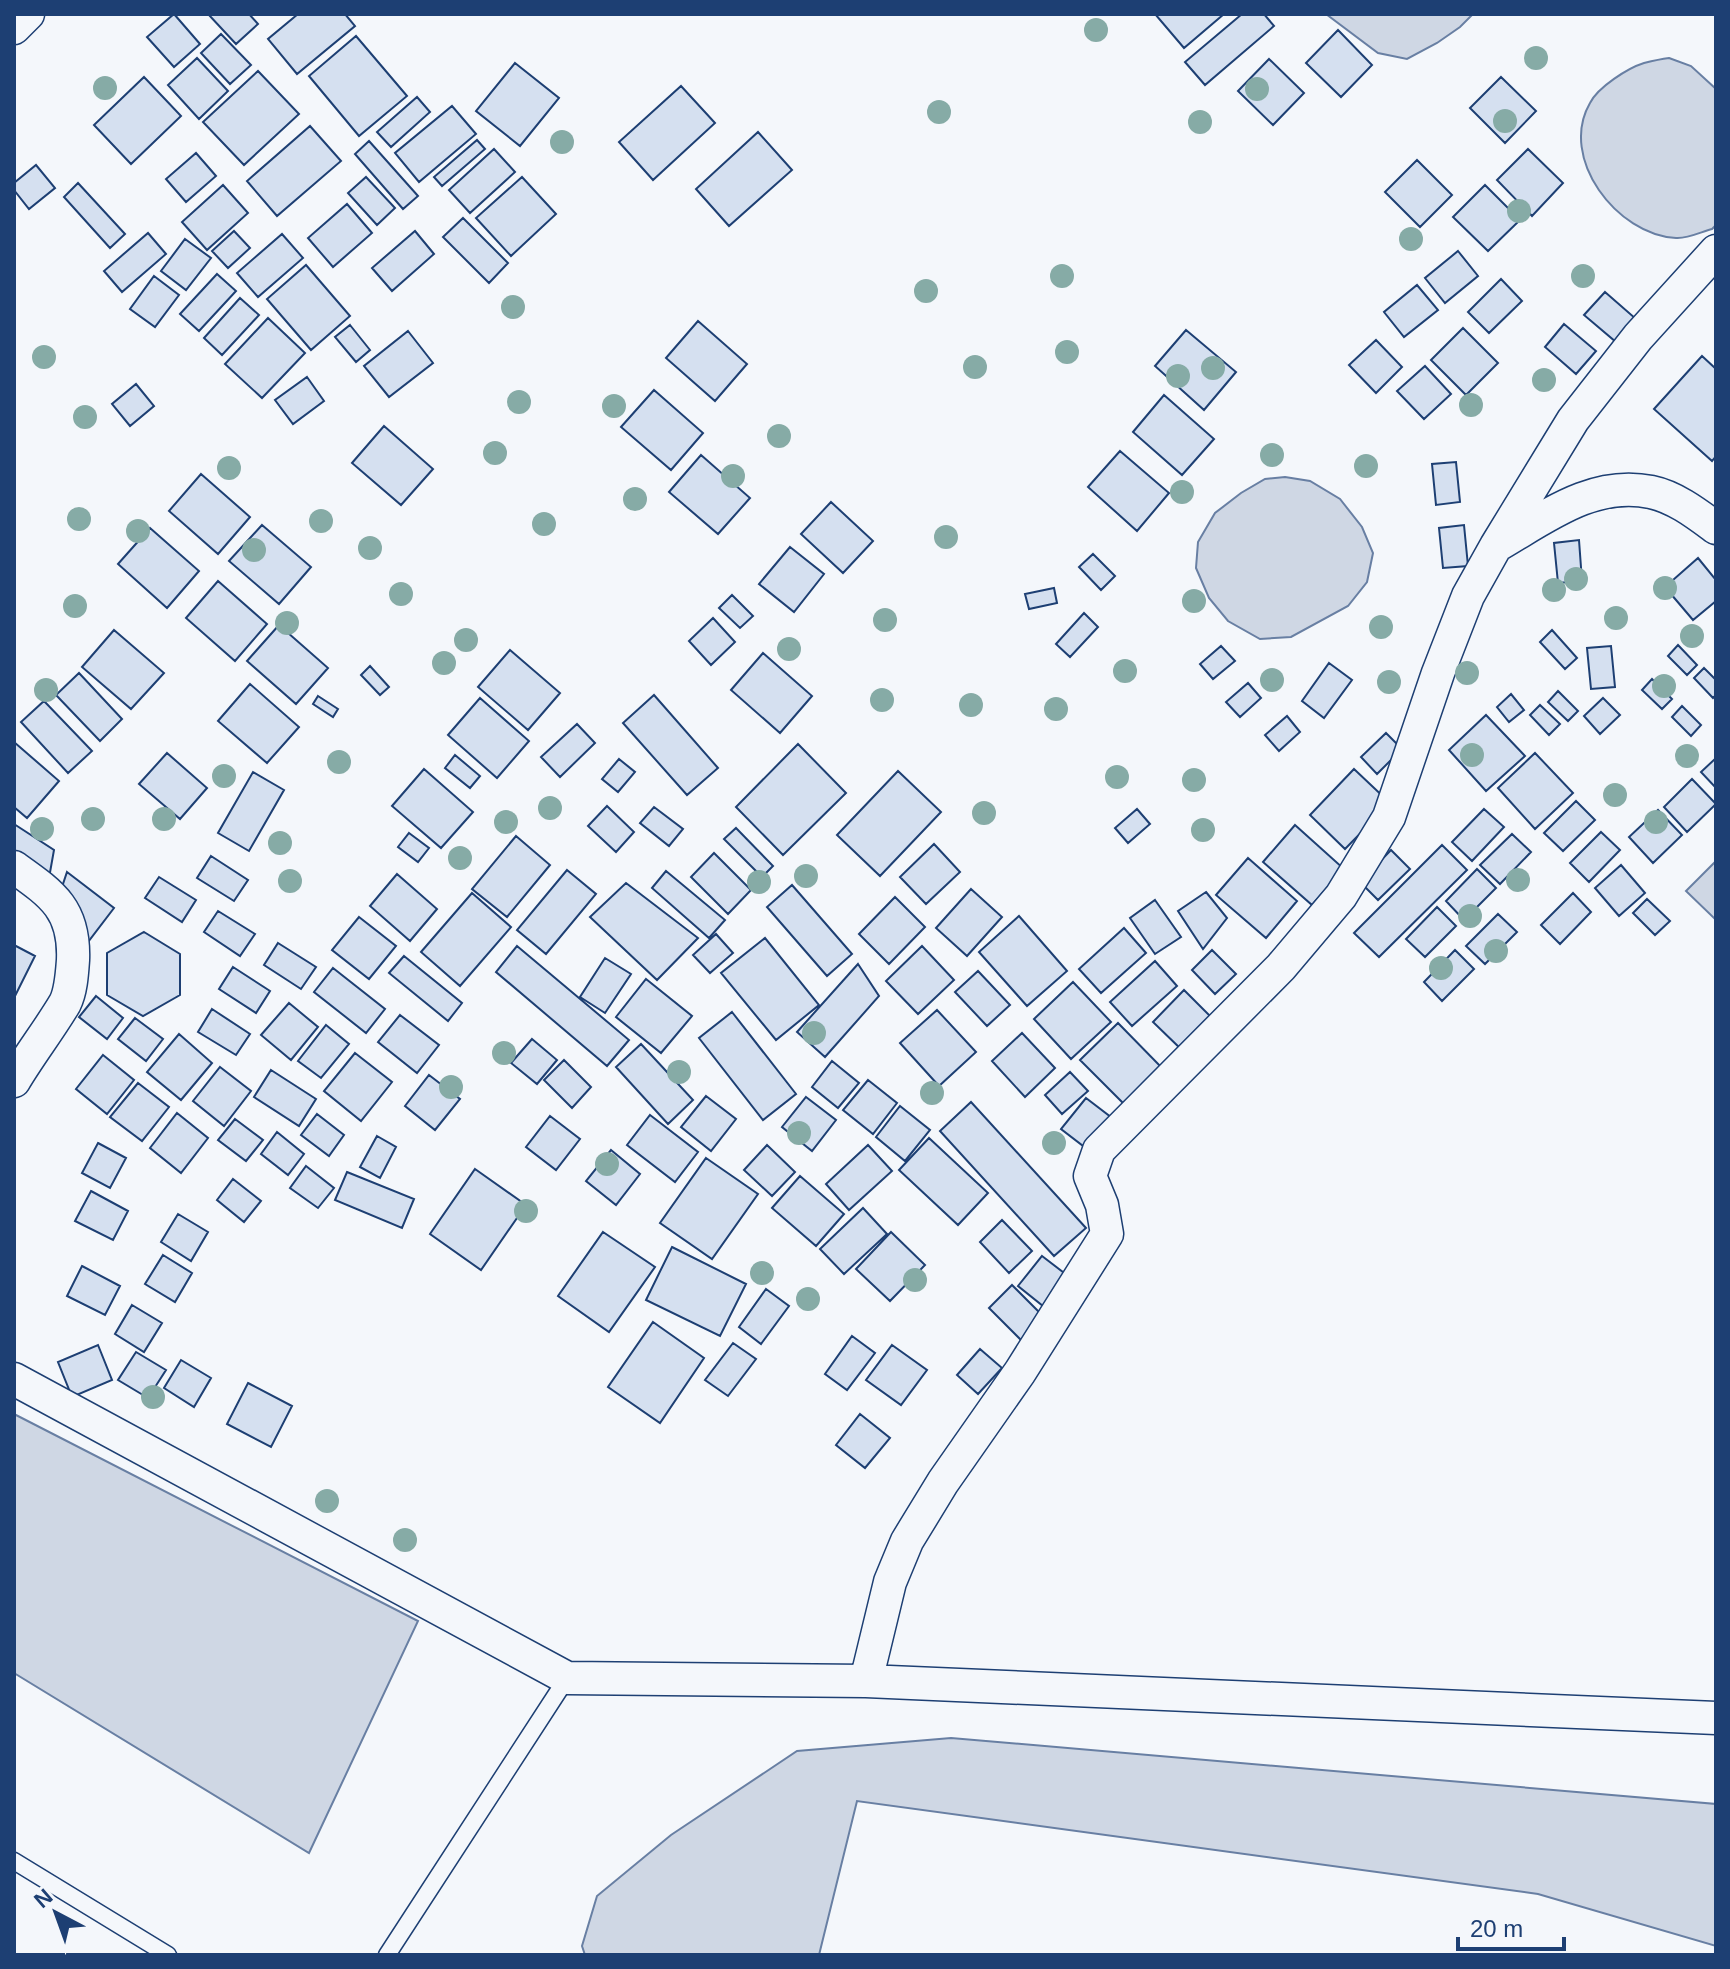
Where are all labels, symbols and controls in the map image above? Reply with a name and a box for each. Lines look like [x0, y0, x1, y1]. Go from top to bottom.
north arrow [16, 1873, 96, 1953]
text: N [29, 1884, 57, 1913]
scale bar [1458, 1901, 1564, 1951]
text: 20 m [1470, 1915, 1523, 1942]

